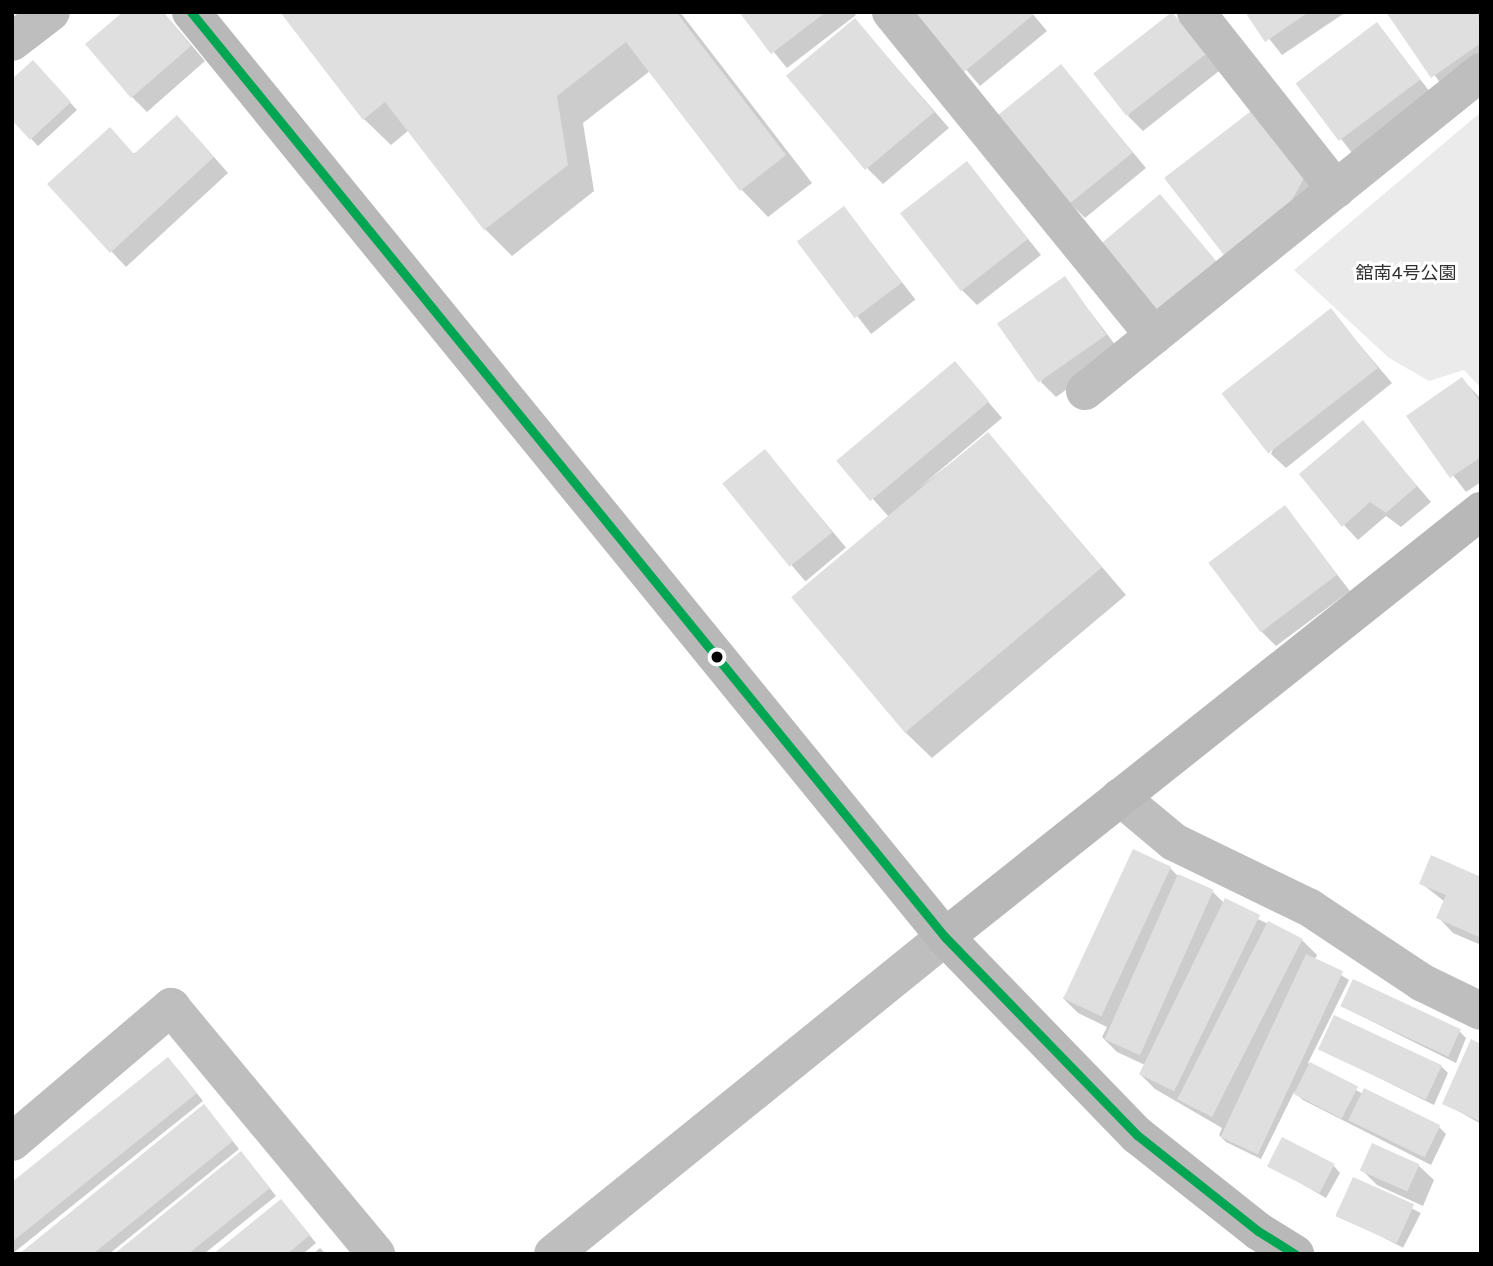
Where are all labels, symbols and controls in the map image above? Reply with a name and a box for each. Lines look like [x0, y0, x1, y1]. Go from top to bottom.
park label: 舘南4号公園 [1355, 262, 1457, 284]
unlabelled marker [710, 650, 724, 664]

